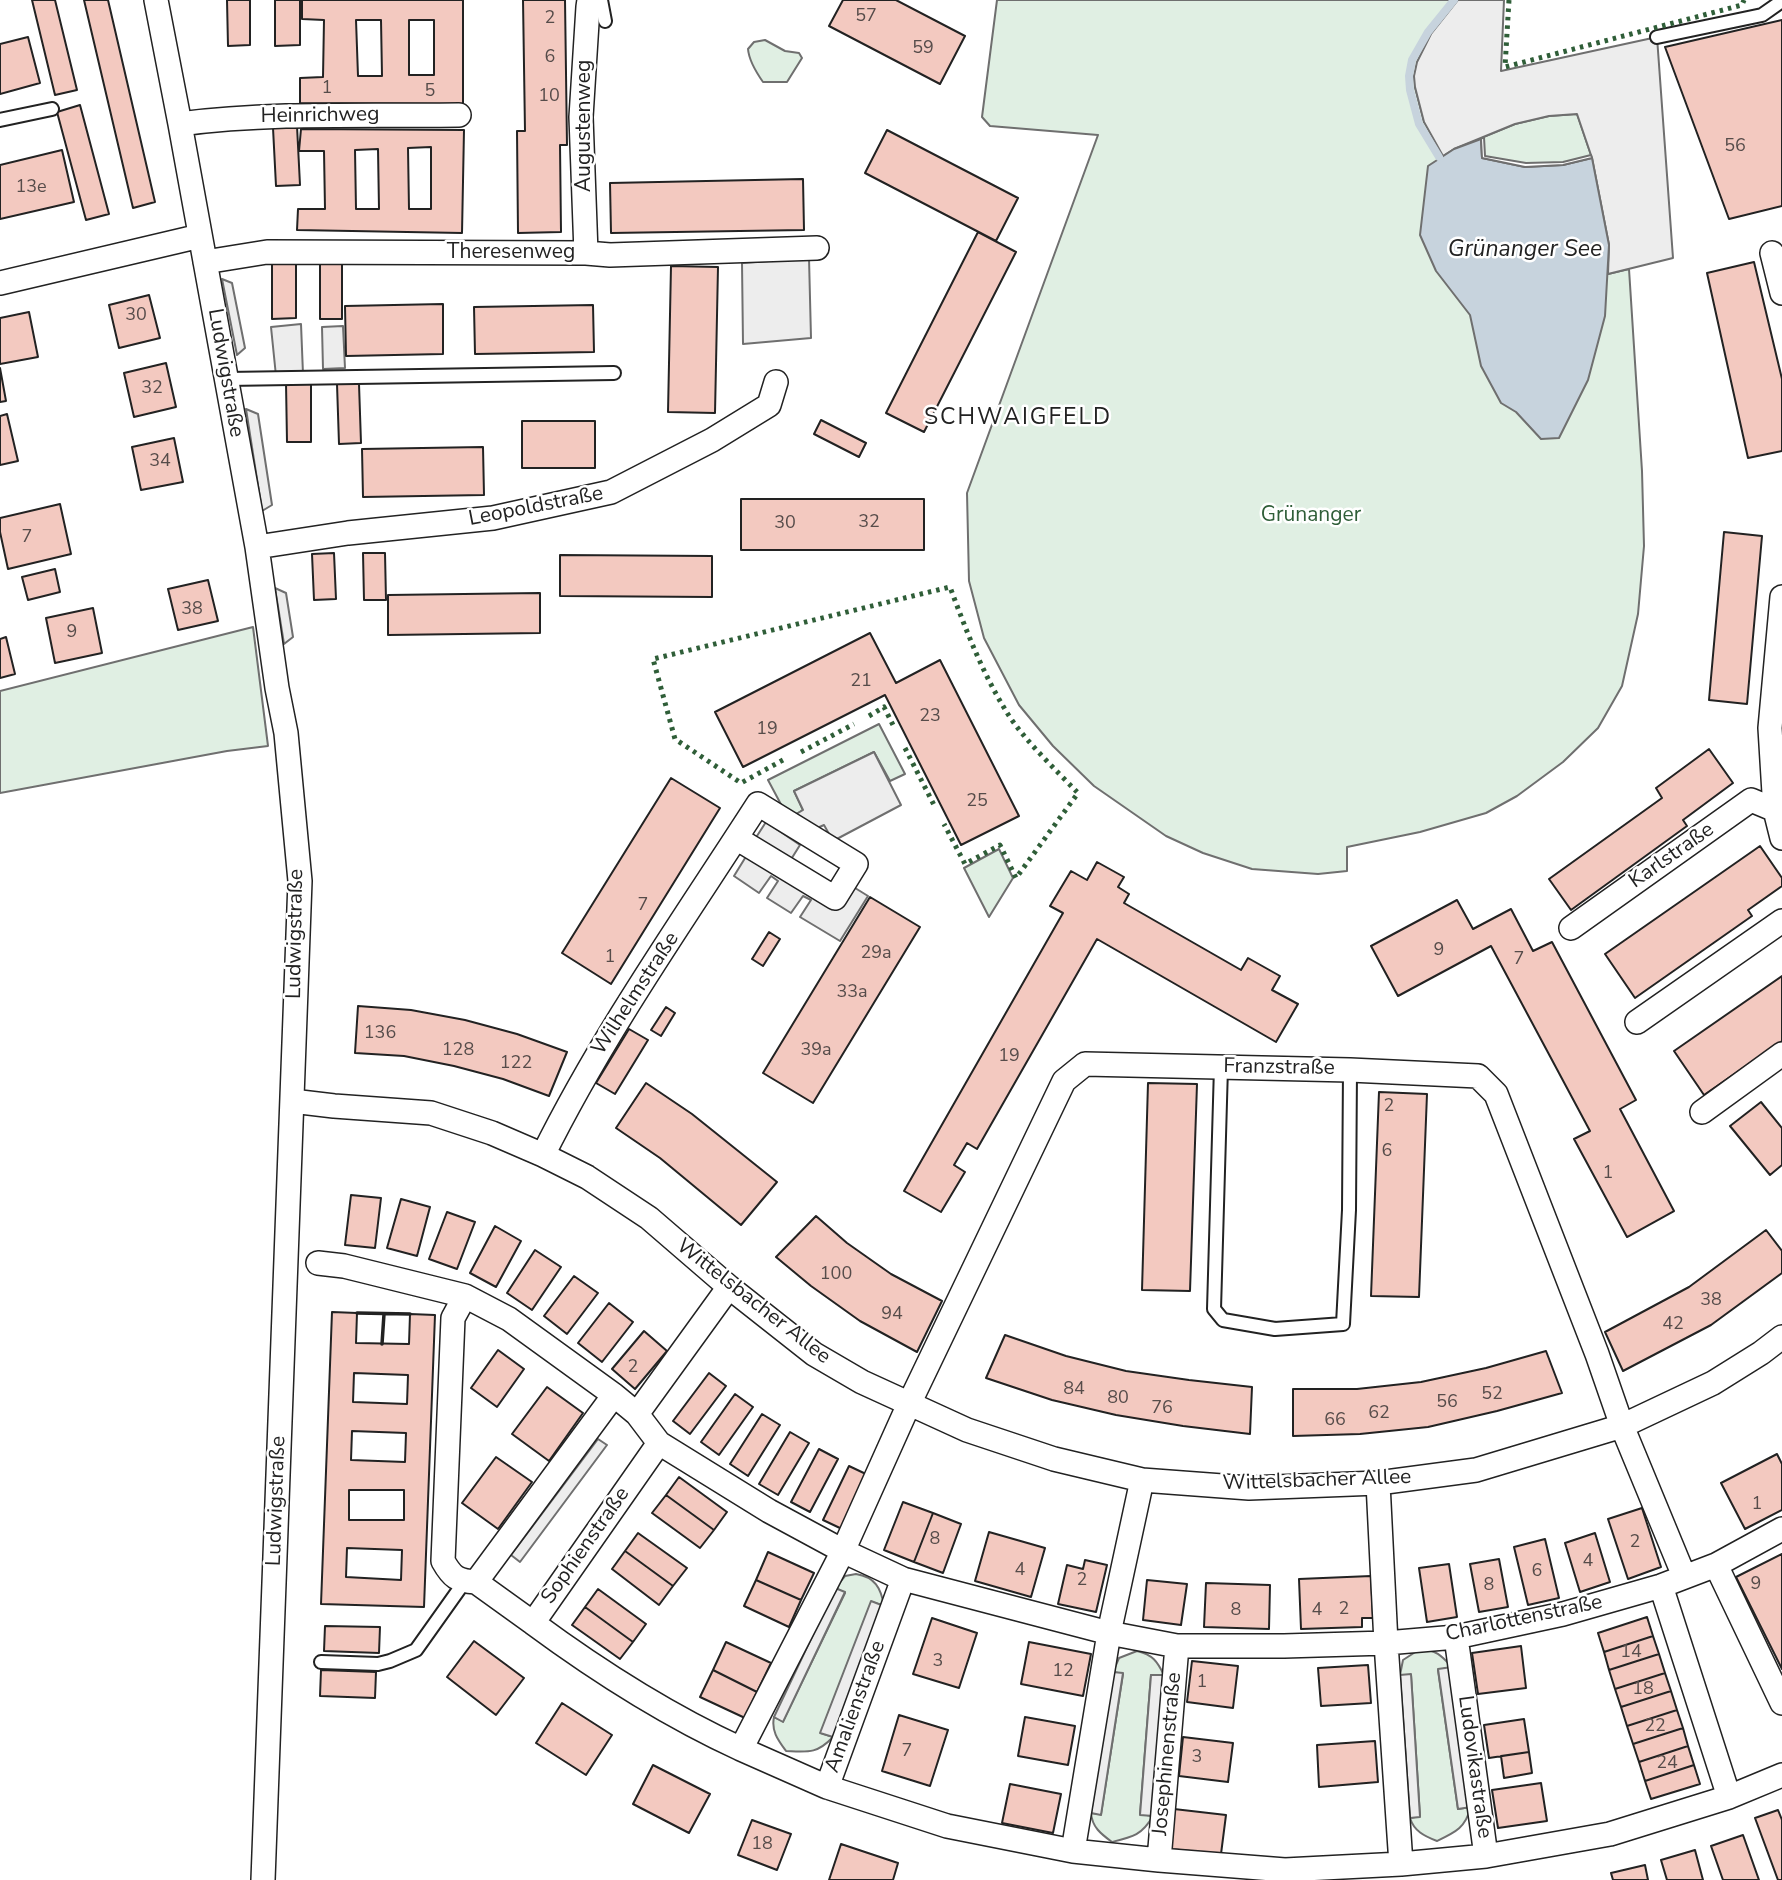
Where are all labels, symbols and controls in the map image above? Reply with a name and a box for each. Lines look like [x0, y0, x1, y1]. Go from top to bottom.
house number: 57 [855, 6, 877, 28]
house number: 2 [545, 8, 555, 30]
house number: 59 [912, 38, 934, 60]
house number: 6 [545, 47, 555, 69]
street label: Augustenweg [572, 60, 598, 192]
house number: 1 [322, 78, 332, 100]
house number: 5 [425, 81, 435, 103]
house number: 10 [538, 86, 560, 108]
street label: Heinrichweg [260, 102, 380, 130]
house number: 56 [1724, 136, 1746, 158]
house number: 13e [15, 177, 47, 199]
water label: Grünanger See [1448, 236, 1602, 264]
street label: Theresenweg [447, 240, 575, 266]
house number: 30 [125, 305, 147, 327]
street label: Ludwigstraße [201, 307, 249, 439]
house number: 32 [141, 378, 163, 400]
district label: SCHWAIGFELD [925, 404, 1111, 432]
house number: 34 [149, 451, 171, 473]
street label: Leopoldstraße [467, 482, 605, 532]
park label: Grünanger [1261, 503, 1361, 529]
house number: 32 [858, 512, 880, 534]
house number: 30 [774, 513, 796, 535]
house number: 7 [22, 527, 32, 549]
house number: 38 [181, 599, 203, 621]
house number: 9 [67, 622, 77, 644]
house number: 21 [850, 671, 872, 693]
house number: 23 [919, 706, 941, 728]
house number: 19 [756, 719, 778, 741]
house number: 25 [966, 791, 988, 813]
street label: Karlstraße [1625, 818, 1719, 894]
street label: Ludwigstraße [282, 869, 310, 999]
house number: 7 [638, 895, 648, 917]
street label: Wilhelmstraße [587, 928, 685, 1060]
house number: 9 [1434, 940, 1444, 962]
house number: 29a [860, 943, 892, 965]
house number: 1 [605, 947, 615, 969]
house number: 7 [1514, 949, 1524, 971]
house number: 33a [836, 982, 868, 1004]
house number: 136 [364, 1023, 396, 1045]
house number: 128 [442, 1040, 474, 1062]
house number: 39a [800, 1040, 832, 1062]
house number: 19 [998, 1046, 1020, 1068]
house number: 122 [500, 1053, 532, 1075]
street label: Franzstraße [1223, 1054, 1335, 1082]
house number: 2 [1384, 1096, 1394, 1118]
house number: 6 [1382, 1141, 1392, 1163]
house number: 1 [1603, 1163, 1613, 1185]
street label: Wittelsbacher Allee [671, 1234, 835, 1370]
house number: 100 [820, 1264, 852, 1286]
house number: 38 [1700, 1290, 1722, 1312]
house number: 94 [881, 1304, 903, 1326]
house number: 42 [1662, 1314, 1684, 1336]
house number: 2 [628, 1357, 638, 1379]
house number: 84 [1063, 1379, 1085, 1401]
house number: 52 [1481, 1384, 1503, 1406]
house number: 80 [1107, 1388, 1129, 1410]
house number: 56 [1436, 1392, 1458, 1414]
house number: 76 [1151, 1398, 1173, 1420]
house number: 62 [1368, 1403, 1390, 1425]
house number: 66 [1324, 1410, 1346, 1432]
street label: Ludwigstraße [262, 1436, 292, 1566]
street label: Wittelsbacher Allee [1222, 1465, 1412, 1497]
street label: Sophienstraße [536, 1483, 636, 1609]
house number: 1 [1752, 1494, 1762, 1516]
house number: 8 [930, 1529, 940, 1551]
house number: 2 [1630, 1532, 1640, 1554]
house number: 4 [1583, 1551, 1593, 1573]
house number: 4 [1015, 1560, 1025, 1582]
house number: 6 [1532, 1561, 1542, 1583]
house number: 2 [1077, 1570, 1087, 1592]
house number: 9 [1751, 1574, 1761, 1596]
house number: 8 [1484, 1575, 1494, 1597]
street label: Charlottenstraße [1443, 1590, 1605, 1648]
house number: 2 [1339, 1599, 1349, 1621]
house number: 8 [1231, 1600, 1241, 1622]
house number: 4 [1312, 1600, 1322, 1622]
street label: Amalienstraße [820, 1638, 892, 1776]
house number: 14 [1620, 1642, 1642, 1664]
house number: 3 [933, 1651, 943, 1673]
house number: 12 [1052, 1661, 1074, 1683]
street label: Josephinenstraße [1148, 1671, 1188, 1837]
house number: 1 [1197, 1672, 1207, 1694]
house number: 18 [1632, 1679, 1654, 1701]
street label: Ludovikastraße [1452, 1694, 1496, 1840]
house number: 22 [1644, 1716, 1666, 1738]
house number: 7 [902, 1741, 912, 1763]
house number: 3 [1192, 1747, 1202, 1769]
house number: 24 [1656, 1753, 1678, 1775]
house number: 18 [751, 1834, 773, 1856]

